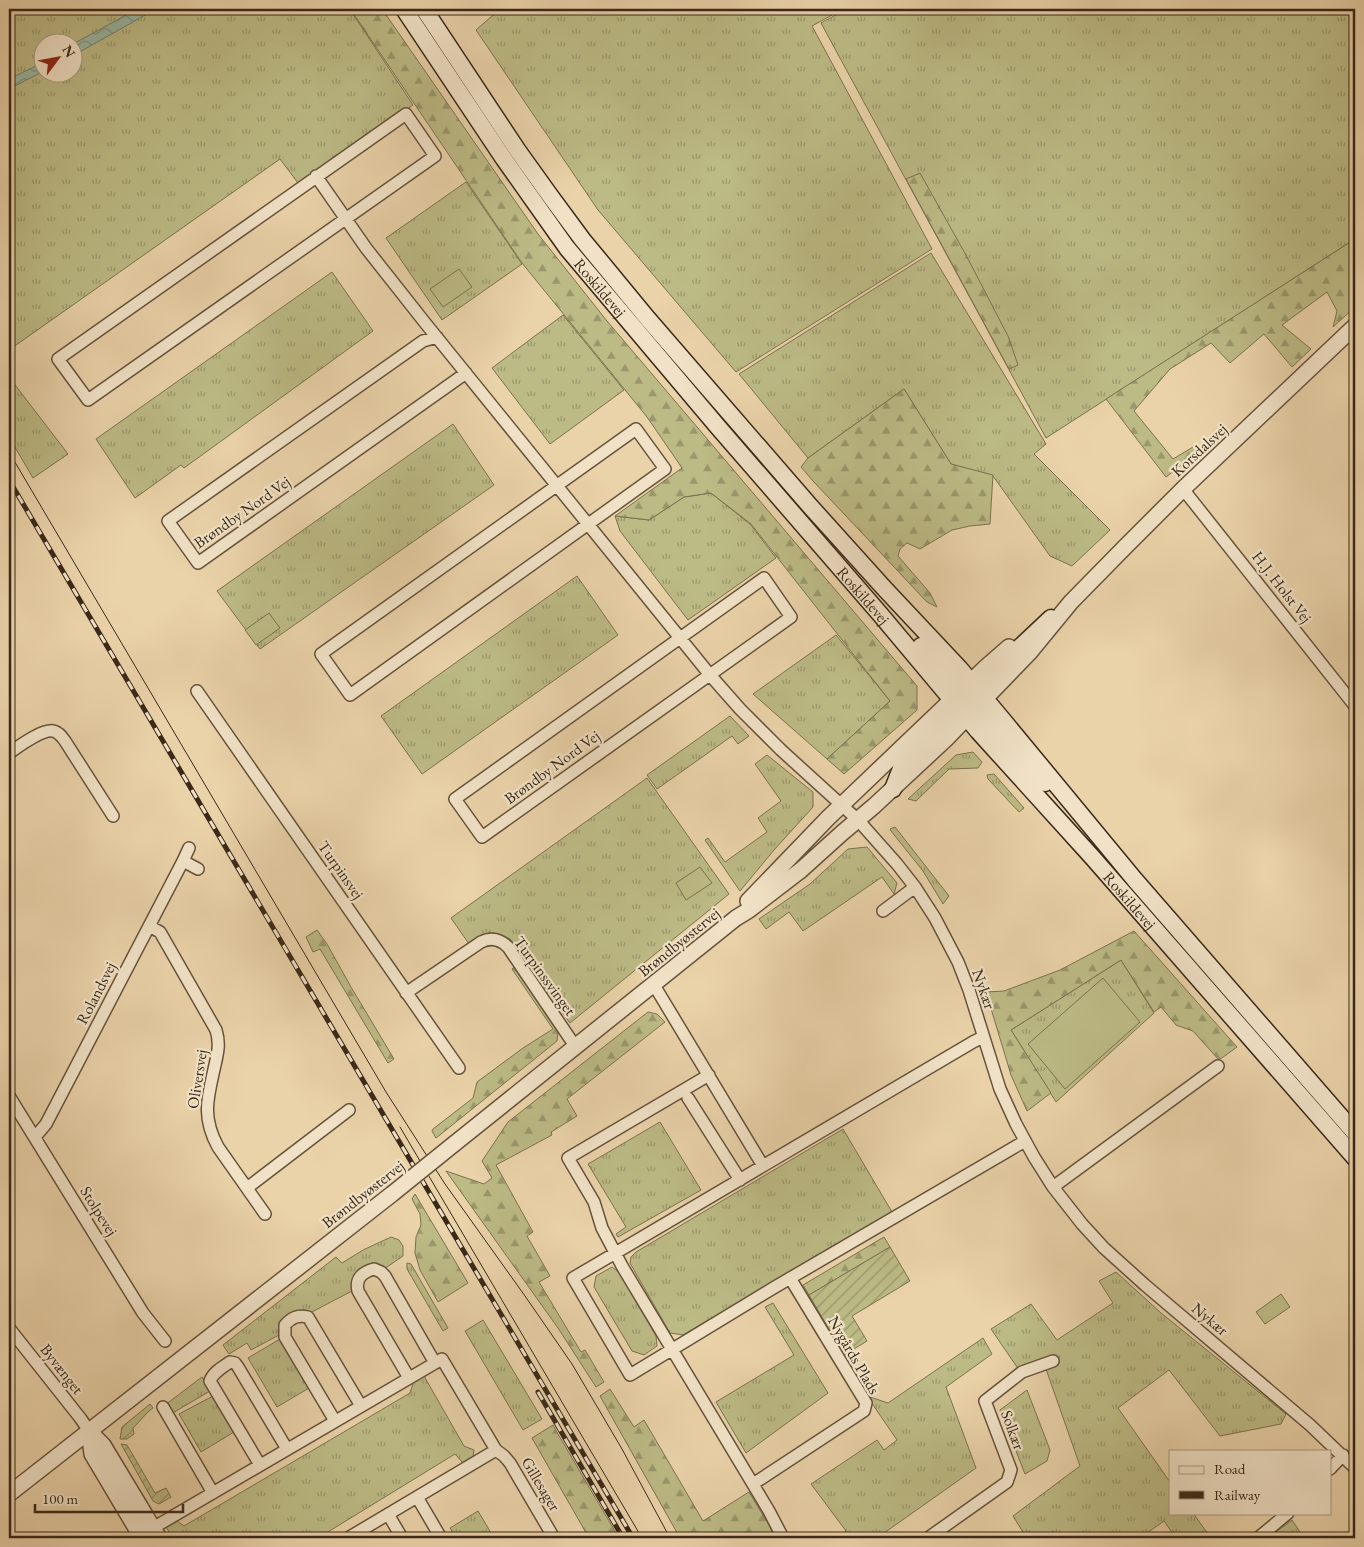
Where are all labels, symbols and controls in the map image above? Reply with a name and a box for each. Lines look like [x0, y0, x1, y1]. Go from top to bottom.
north arrow [32, 32, 82, 82]
text: N [58, 42, 80, 61]
street label: Roskildevej [570, 254, 631, 321]
street label: Korsdalsvej [1167, 419, 1231, 481]
street label: Brøndby Nord Vej [190, 471, 294, 553]
street label: H.J. Holst Vej [1247, 547, 1317, 627]
street label: Roskildevej [833, 562, 895, 629]
street label: Brøndby Nord Vej [500, 725, 604, 809]
street label: Turpinsvej [313, 837, 369, 903]
street label: Roskildevej [1099, 867, 1161, 934]
street label: Brøndbyøstervej [634, 903, 724, 981]
street label: Turpinssvinget [509, 932, 581, 1020]
street label: Rolandsvej [71, 958, 121, 1028]
street label: Nykær [967, 966, 1001, 1013]
street label: Oliversvej [182, 1048, 212, 1110]
street label: Brøndbyøstervej [317, 1155, 409, 1233]
street label: Stolpevej [76, 1182, 122, 1240]
street label: Nykær [1187, 1298, 1233, 1341]
street label: Nygårds Plads [823, 1312, 885, 1398]
street label: Byvænget [36, 1339, 88, 1399]
street label: Solkær [996, 1407, 1030, 1453]
legend [1169, 1450, 1332, 1514]
street label: Gillesager [517, 1453, 566, 1516]
text: Road [1214, 1459, 1246, 1478]
scale bar [35, 1482, 182, 1514]
text: Railway [1214, 1485, 1261, 1504]
text: 100 m [42, 1489, 79, 1508]

